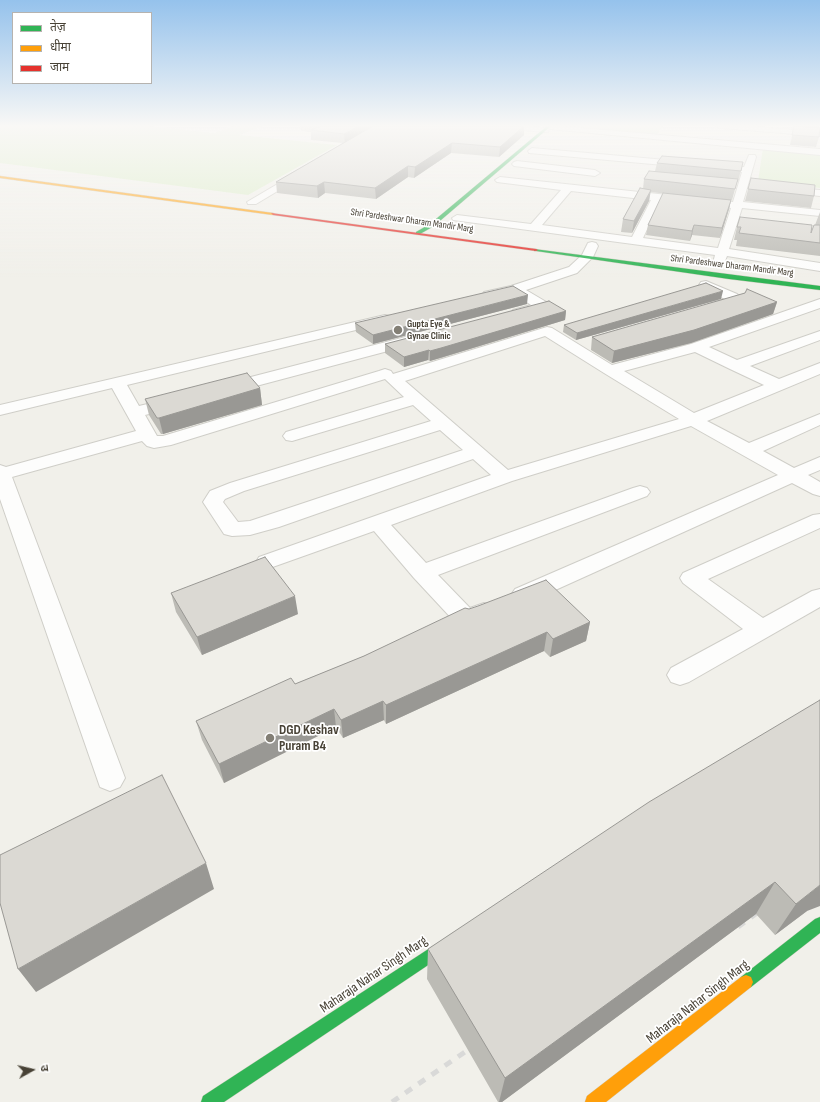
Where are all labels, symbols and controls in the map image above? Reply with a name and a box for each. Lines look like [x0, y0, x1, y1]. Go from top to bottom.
legend [12, 12, 152, 84]
text: तेज़ [50, 20, 66, 35]
text: धीमा [50, 40, 71, 55]
text: जाम [50, 60, 69, 75]
street label: Shri Pardeshwar Dharam Mandir Marg [350, 206, 474, 236]
street label: Shri Pardeshwar Dharam Mandir Marg [670, 252, 794, 280]
place label: Gupta Eye & Gynae Clinic [407, 318, 451, 342]
marker: Gupta Eye & Gynae Clinic [392, 324, 404, 336]
place label: DGD Keshav Puram B4 [279, 722, 339, 754]
marker: DGD Keshav Puram B4 [264, 732, 276, 744]
street label: Maharaja Nahar Singh Marg [317, 933, 431, 1017]
street label: Maharaja Nahar Singh Marg [643, 957, 753, 1047]
north arrow [12, 1050, 52, 1090]
text: उ [37, 1064, 51, 1072]

